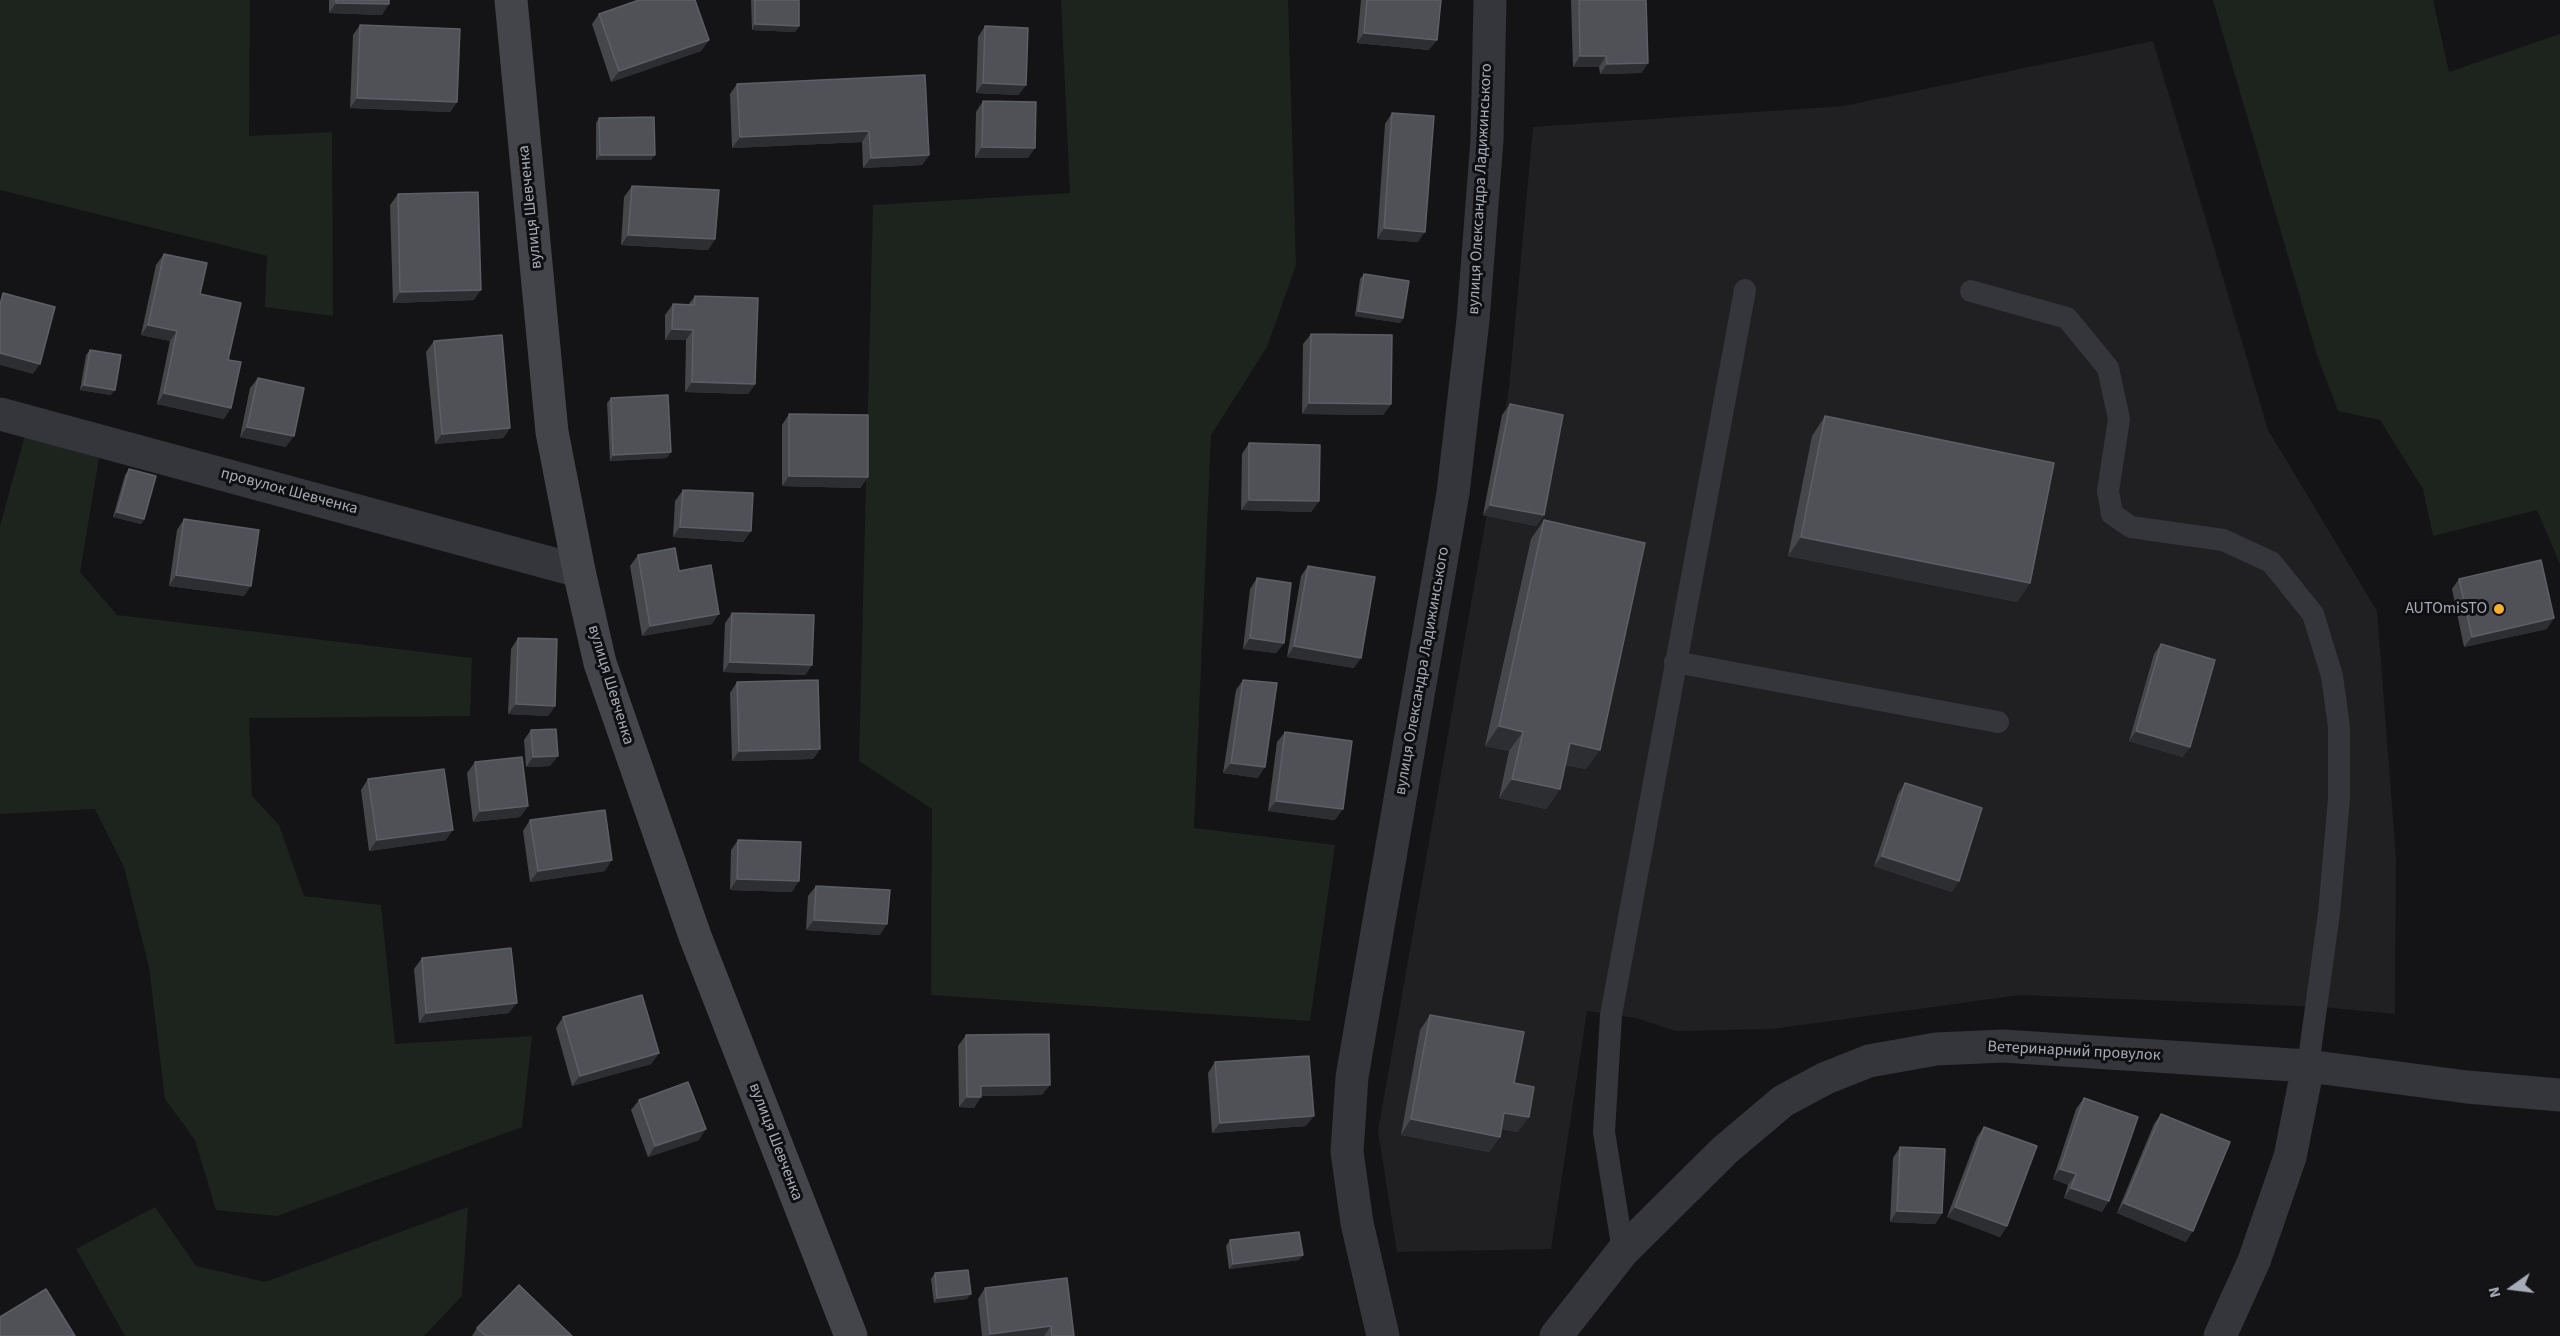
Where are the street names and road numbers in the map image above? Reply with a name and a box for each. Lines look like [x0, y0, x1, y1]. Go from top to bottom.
street label: вулиця Олександра Ладижинського [1465, 63, 1497, 315]
street label: вулиця Шевченка [515, 144, 547, 270]
street label: провулок Шевченка [218, 464, 360, 520]
street label: вулиця Олександра Ладижинського [1392, 545, 1454, 797]
street label: вулиця Шевченка [583, 623, 637, 747]
street label: Ветеринарний провулок [1987, 1038, 2161, 1066]
street label: вулиця Шевченка [744, 1081, 806, 1203]

